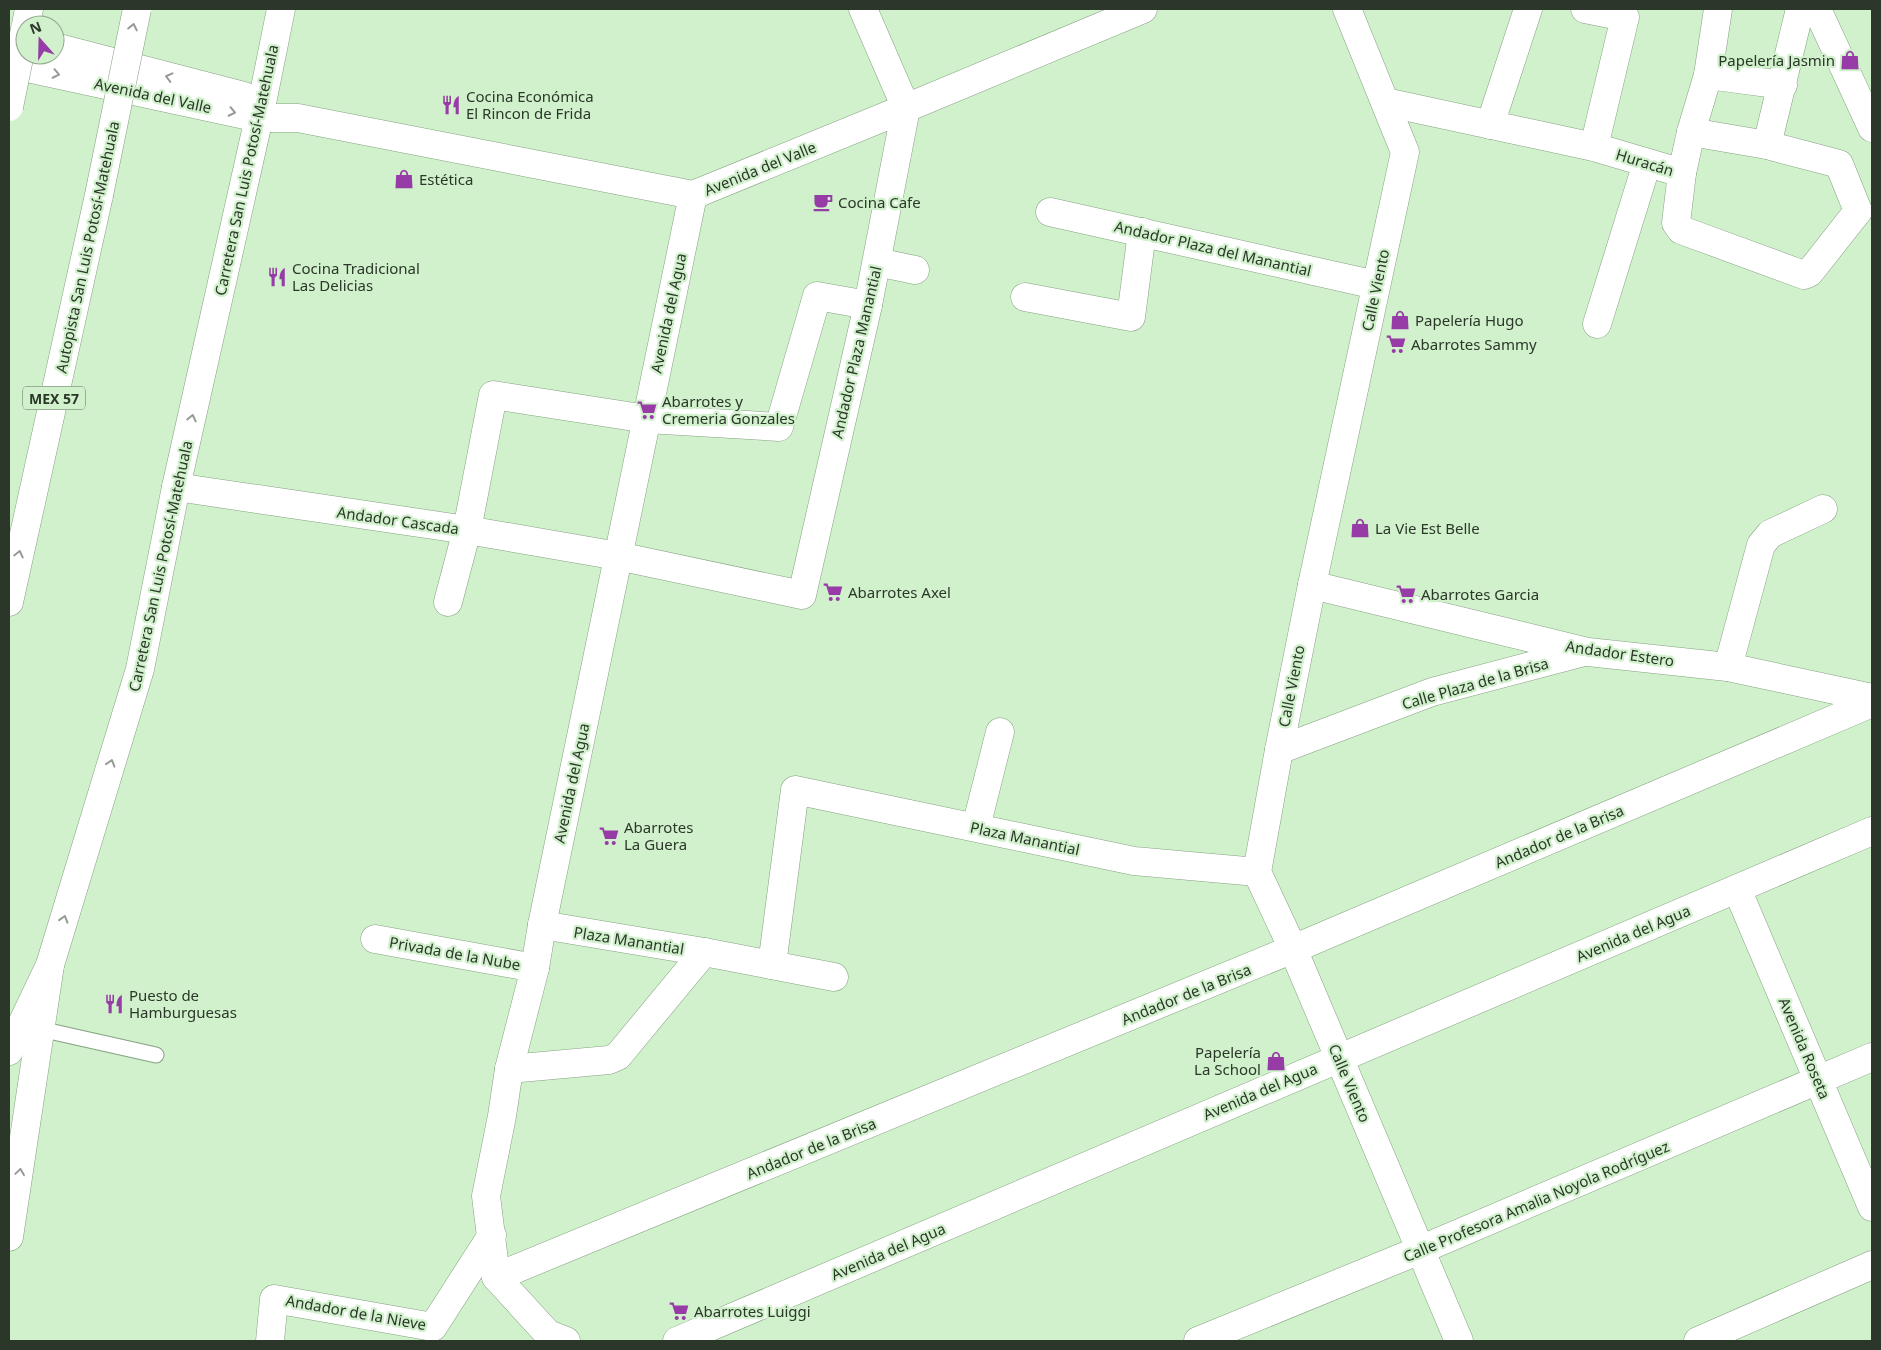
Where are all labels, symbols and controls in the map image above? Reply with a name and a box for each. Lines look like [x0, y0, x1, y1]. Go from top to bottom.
north arrow [15, 15, 65, 65]
text: N [27, 16, 44, 38]
one-way arrow [128, 23, 138, 32]
street label: Carretera San Luis Potosí-Matehuala [210, 43, 282, 297]
shop icon: Papelería Jasmin [1839, 49, 1861, 71]
place label: Papelería Jasmin [1718, 50, 1835, 70]
one-way arrow [52, 68, 61, 79]
one-way arrow [164, 72, 173, 83]
street label: Avenida del Valle [93, 73, 213, 117]
place label: Cocina Económica El Rincon de Frida [466, 86, 594, 123]
restaurant icon: Cocina Económica El Rincon de Frida [440, 94, 462, 116]
one-way arrow [228, 106, 237, 117]
street label: Autopista San Luis Potosí-Matehuala [51, 119, 123, 375]
street label: Avenida del Valle [701, 136, 819, 200]
street label: Huracán [1614, 144, 1676, 180]
shop icon: Estética [393, 168, 415, 190]
place label: Estética [419, 169, 473, 189]
cafe icon: Cocina Cafe [812, 191, 834, 213]
place label: Cocina Cafe [838, 192, 921, 212]
street label: Andador Plaza del Manantial [1113, 216, 1313, 280]
street label: Calle Viento [1357, 247, 1393, 333]
street label: Avenida del Agua [646, 251, 690, 375]
place label: Cocina Tradicional Las Delicias [292, 258, 420, 295]
street label: Andador Plaza Manantial [826, 264, 886, 440]
restaurant icon: Cocina Tradicional Las Delicias [266, 266, 288, 288]
shop icon: Papelería Hugo [1389, 309, 1411, 331]
place label: Papelería Hugo [1415, 310, 1524, 330]
supermarket icon: Abarrotes Sammy [1385, 333, 1407, 355]
place label: Abarrotes Sammy [1411, 334, 1537, 354]
road number: MEX 57 [23, 386, 85, 409]
place label: Abarrotes y Cremeria Gonzales [662, 391, 795, 428]
supermarket icon: Abarrotes y Cremeria Gonzales [636, 399, 658, 421]
one-way arrow [186, 413, 197, 422]
street label: Carretera San Luis Potosí-Matehuala [124, 439, 196, 693]
street label: Andador Cascada [336, 502, 460, 538]
shop icon: La Vie Est Belle [1349, 517, 1371, 539]
place label: La Vie Est Belle [1375, 518, 1480, 538]
one-way arrow [13, 550, 24, 559]
supermarket icon: Abarrotes Axel [822, 581, 844, 603]
place label: Abarrotes Axel [848, 582, 951, 602]
supermarket icon: Abarrotes Garcia [1395, 583, 1417, 605]
place label: Abarrotes Garcia [1421, 584, 1539, 604]
street label: Andador Estero [1565, 635, 1675, 671]
street label: Calle Viento [1273, 643, 1309, 729]
street label: Calle Plaza de la Brisa [1399, 652, 1551, 714]
street label: Avenida del Agua [549, 721, 593, 845]
one-way arrow [106, 759, 116, 768]
street label: Andador de la Brisa [1492, 800, 1626, 872]
place label: Abarrotes La Guera [624, 817, 693, 854]
street label: Plaza Manantial [968, 817, 1082, 859]
supermarket icon: Abarrotes La Guera [598, 825, 620, 847]
street label: Avenida del Agua [1573, 900, 1693, 966]
one-way arrow [58, 915, 68, 923]
street label: Plaza Manantial [572, 921, 686, 959]
street label: Privada de la Nube [388, 932, 522, 974]
street label: Andador de la Brisa [1118, 959, 1254, 1029]
place label: Puesto de Hamburguesas [129, 985, 237, 1022]
restaurant icon: Puesto de Hamburguesas [103, 993, 125, 1015]
street label: Avenida Roseta [1775, 994, 1835, 1102]
street label: Calle Viento [1325, 1041, 1375, 1125]
place label: Papelería La School [1194, 1042, 1261, 1079]
shop icon: Papelería La School [1265, 1050, 1287, 1072]
street label: Avenida del Agua [1200, 1058, 1320, 1124]
street label: Andador de la Brisa [743, 1113, 879, 1183]
street label: Calle Profesora Amalia Noyola Rodríguez [1400, 1136, 1672, 1266]
one-way arrow [14, 1168, 24, 1176]
street label: Avenida del Agua [828, 1218, 948, 1284]
street label: Andador de la Nieve [284, 1290, 428, 1334]
supermarket icon: Abarrotes Luiggi [668, 1300, 690, 1322]
place label: Abarrotes Luiggi [694, 1301, 811, 1321]

